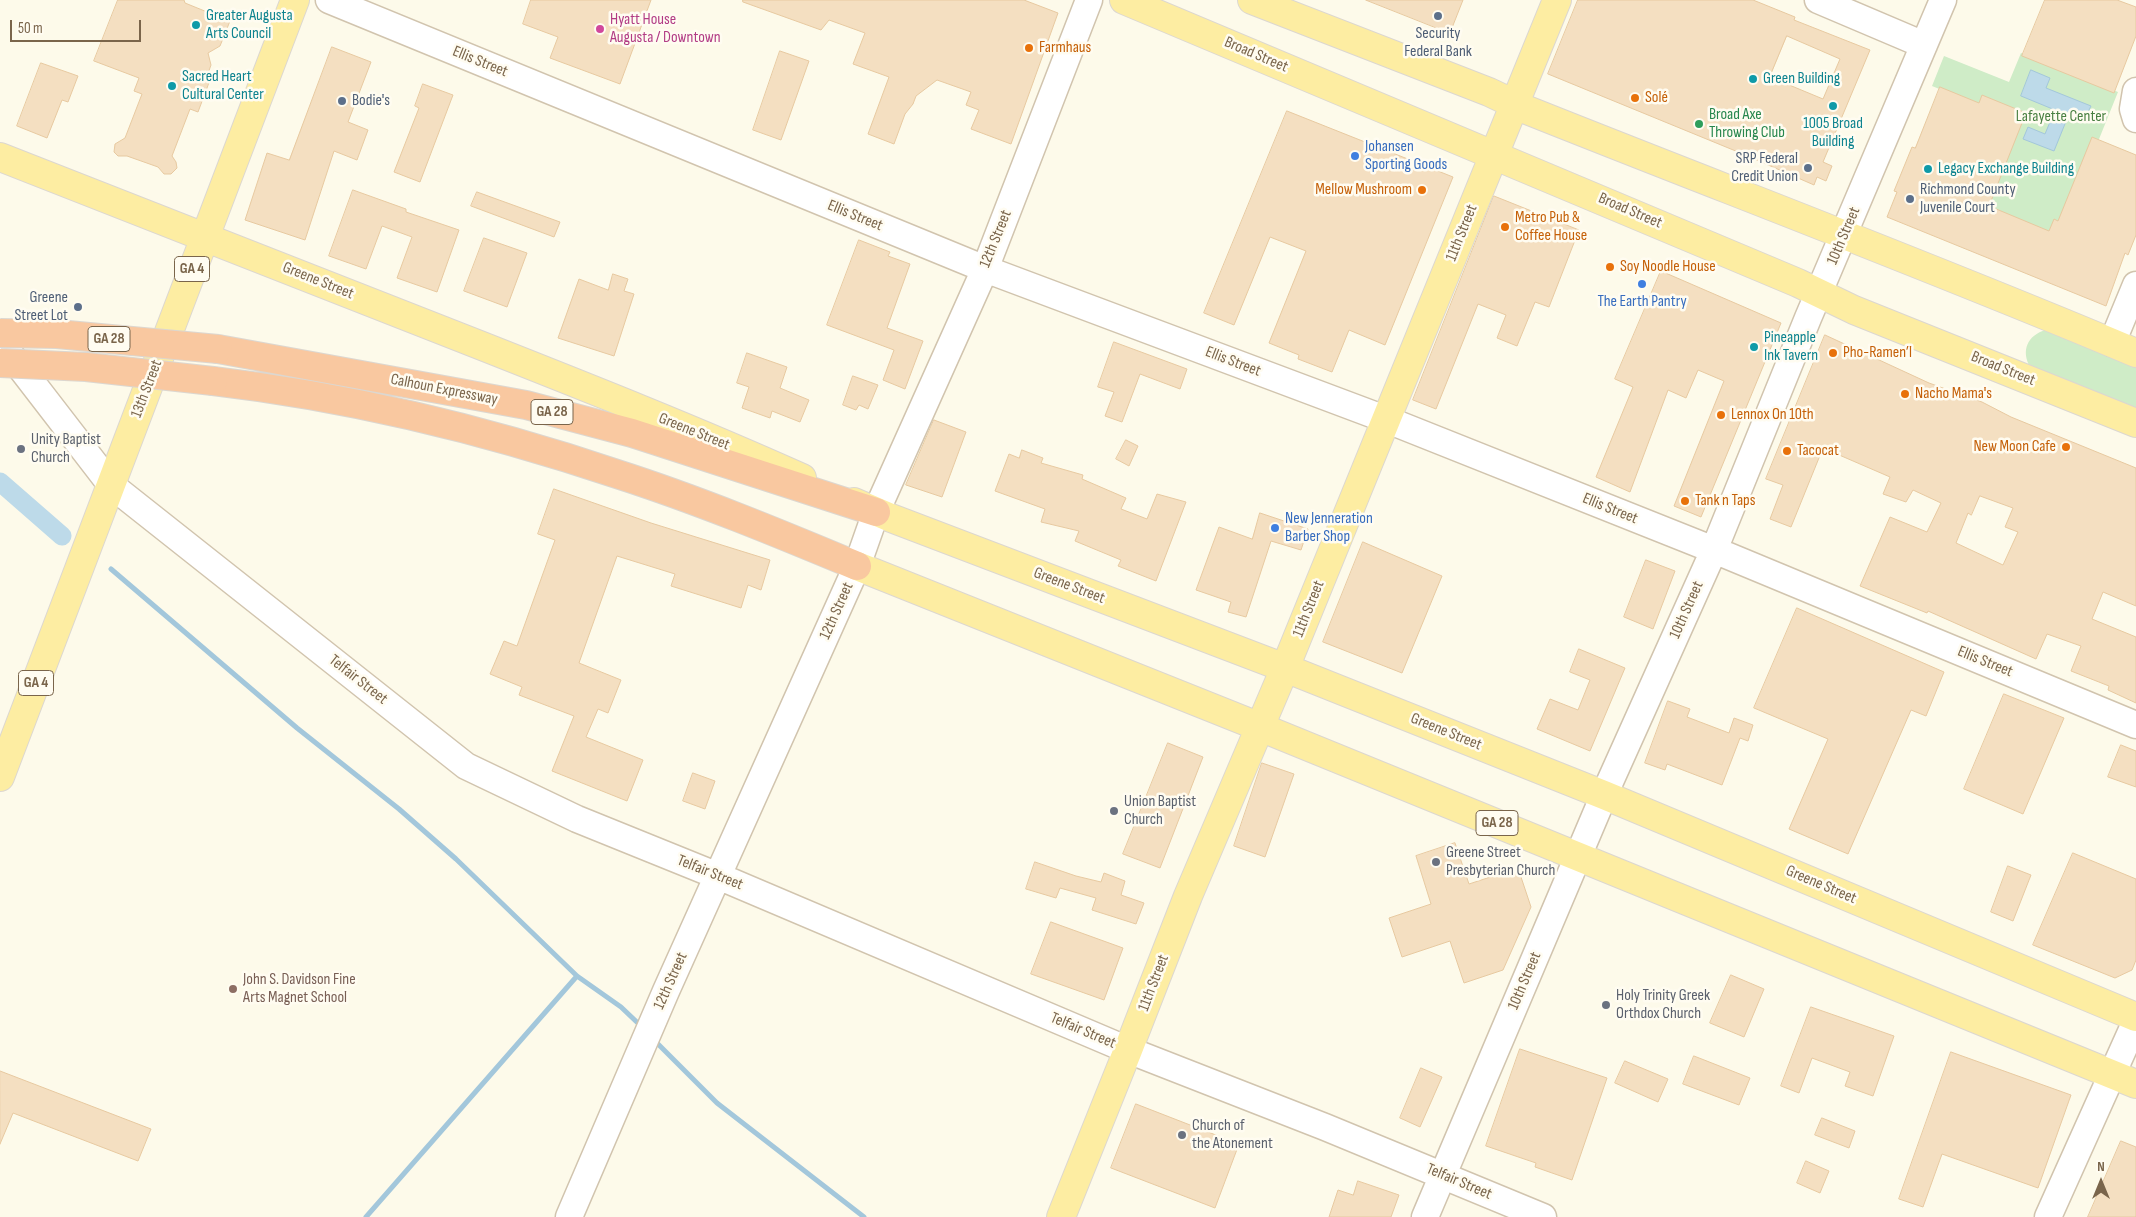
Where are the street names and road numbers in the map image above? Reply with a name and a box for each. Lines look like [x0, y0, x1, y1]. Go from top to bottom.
street label: Broad Street [1221, 33, 1291, 77]
street label: Ellis Street [450, 42, 510, 82]
street label: Broad Street [1595, 189, 1665, 233]
street label: Ellis Street [825, 196, 885, 236]
street label: 11th Street [1442, 202, 1482, 264]
street label: 10th Street [1823, 204, 1865, 268]
street label: 12th Street [976, 207, 1016, 271]
road number: GA 4 [174, 256, 210, 282]
street label: Greene Street [280, 258, 356, 304]
road number: GA 28 [88, 326, 130, 352]
street label: Ellis Street [1203, 343, 1263, 381]
street label: Broad Street [1968, 348, 2038, 390]
street label: 13th Street [127, 357, 167, 421]
street label: Calhoun Expressway [389, 370, 499, 410]
road number: GA 28 [531, 400, 573, 424]
street label: Greene Street [656, 409, 732, 455]
street label: Ellis Street [1580, 489, 1640, 529]
street label: Greene Street [1031, 564, 1107, 608]
street label: 11th Street [1289, 578, 1329, 640]
street label: 10th Street [1666, 578, 1708, 642]
street label: 12th Street [816, 580, 858, 642]
street label: Ellis Street [1955, 642, 2015, 682]
street label: Telfair Street [325, 651, 391, 709]
road number: GA 4 [18, 670, 54, 696]
street label: Greene Street [1408, 709, 1484, 755]
road number: GA 28 [1476, 810, 1518, 836]
street label: Telfair Street [674, 851, 746, 895]
street label: Greene Street [1783, 862, 1859, 908]
street label: 10th Street [1504, 949, 1546, 1013]
street label: 12th Street [650, 950, 692, 1012]
street label: 11th Street [1134, 952, 1174, 1014]
street label: Telfair Street [1047, 1009, 1119, 1053]
street label: Telfair Street [1423, 1160, 1495, 1204]

